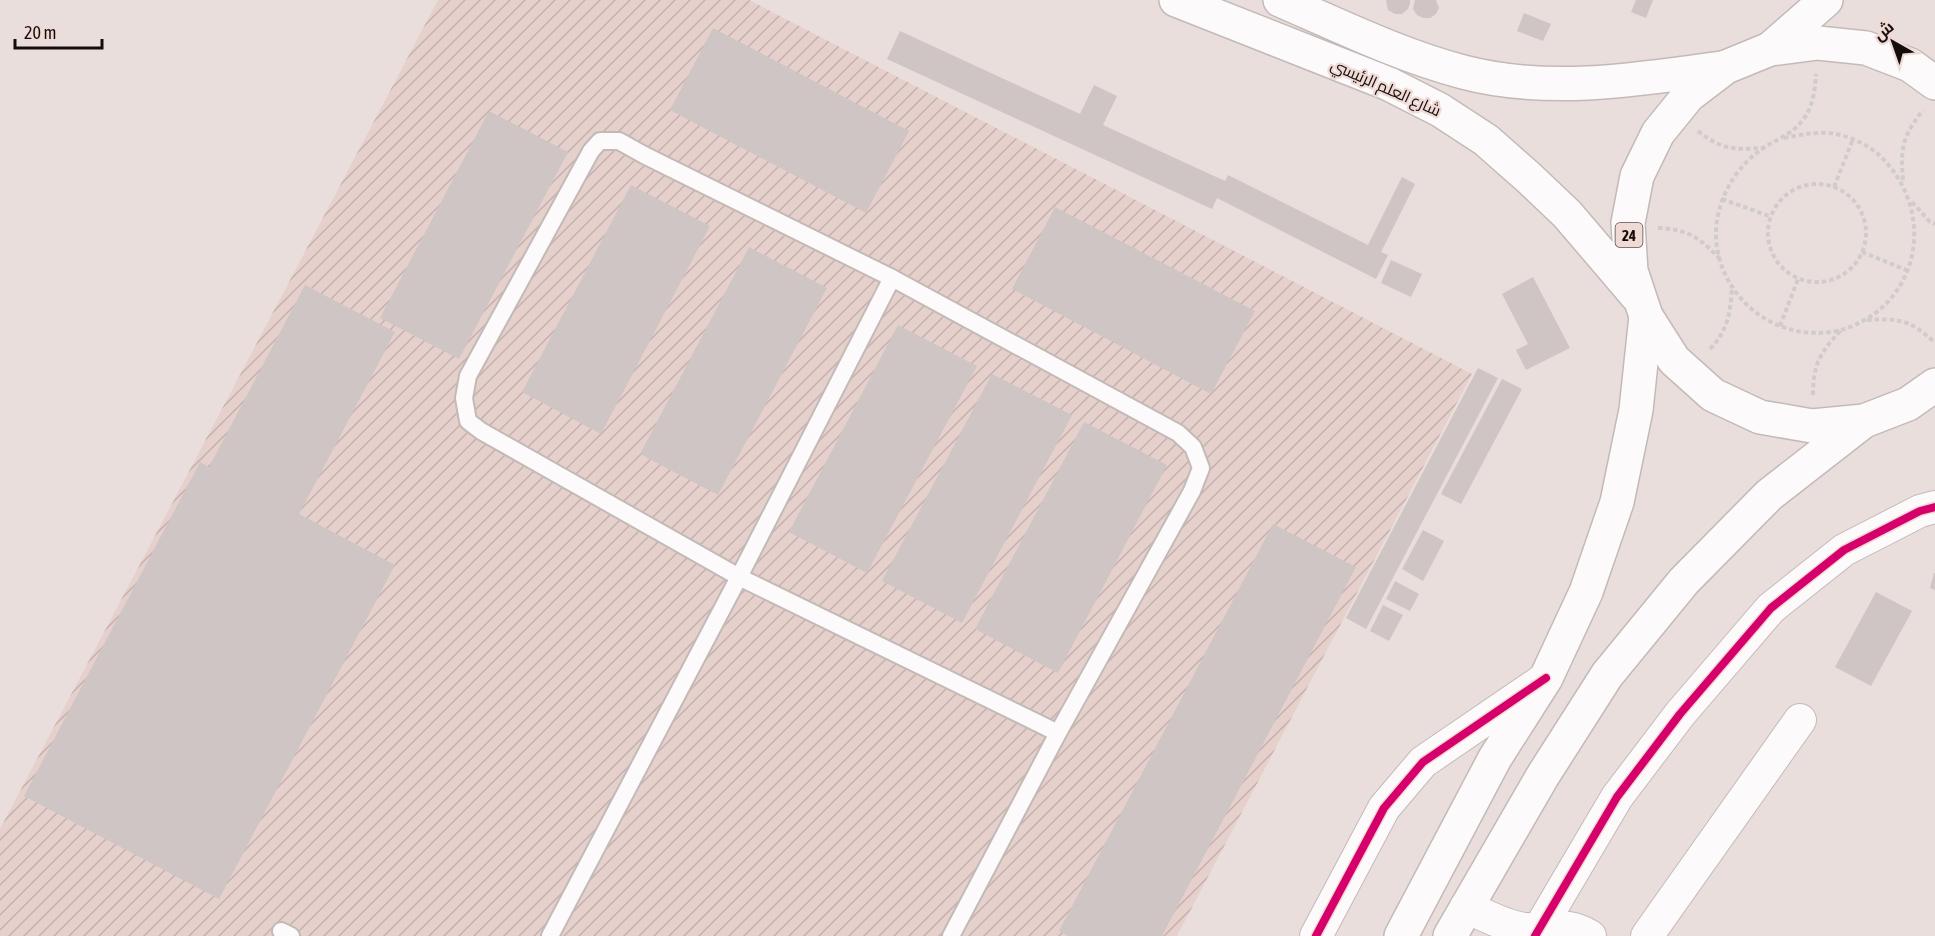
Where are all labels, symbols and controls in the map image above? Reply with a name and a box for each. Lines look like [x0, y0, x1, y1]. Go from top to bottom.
scale bar [15, 12, 102, 50]
north arrow [1863, 12, 1923, 72]
text: ش [1870, 17, 1898, 45]
text: 20 m [24, 22, 56, 43]
street label: شارع العلم الرئيسي [1327, 55, 1444, 123]
road number: 24 [1616, 223, 1642, 247]

